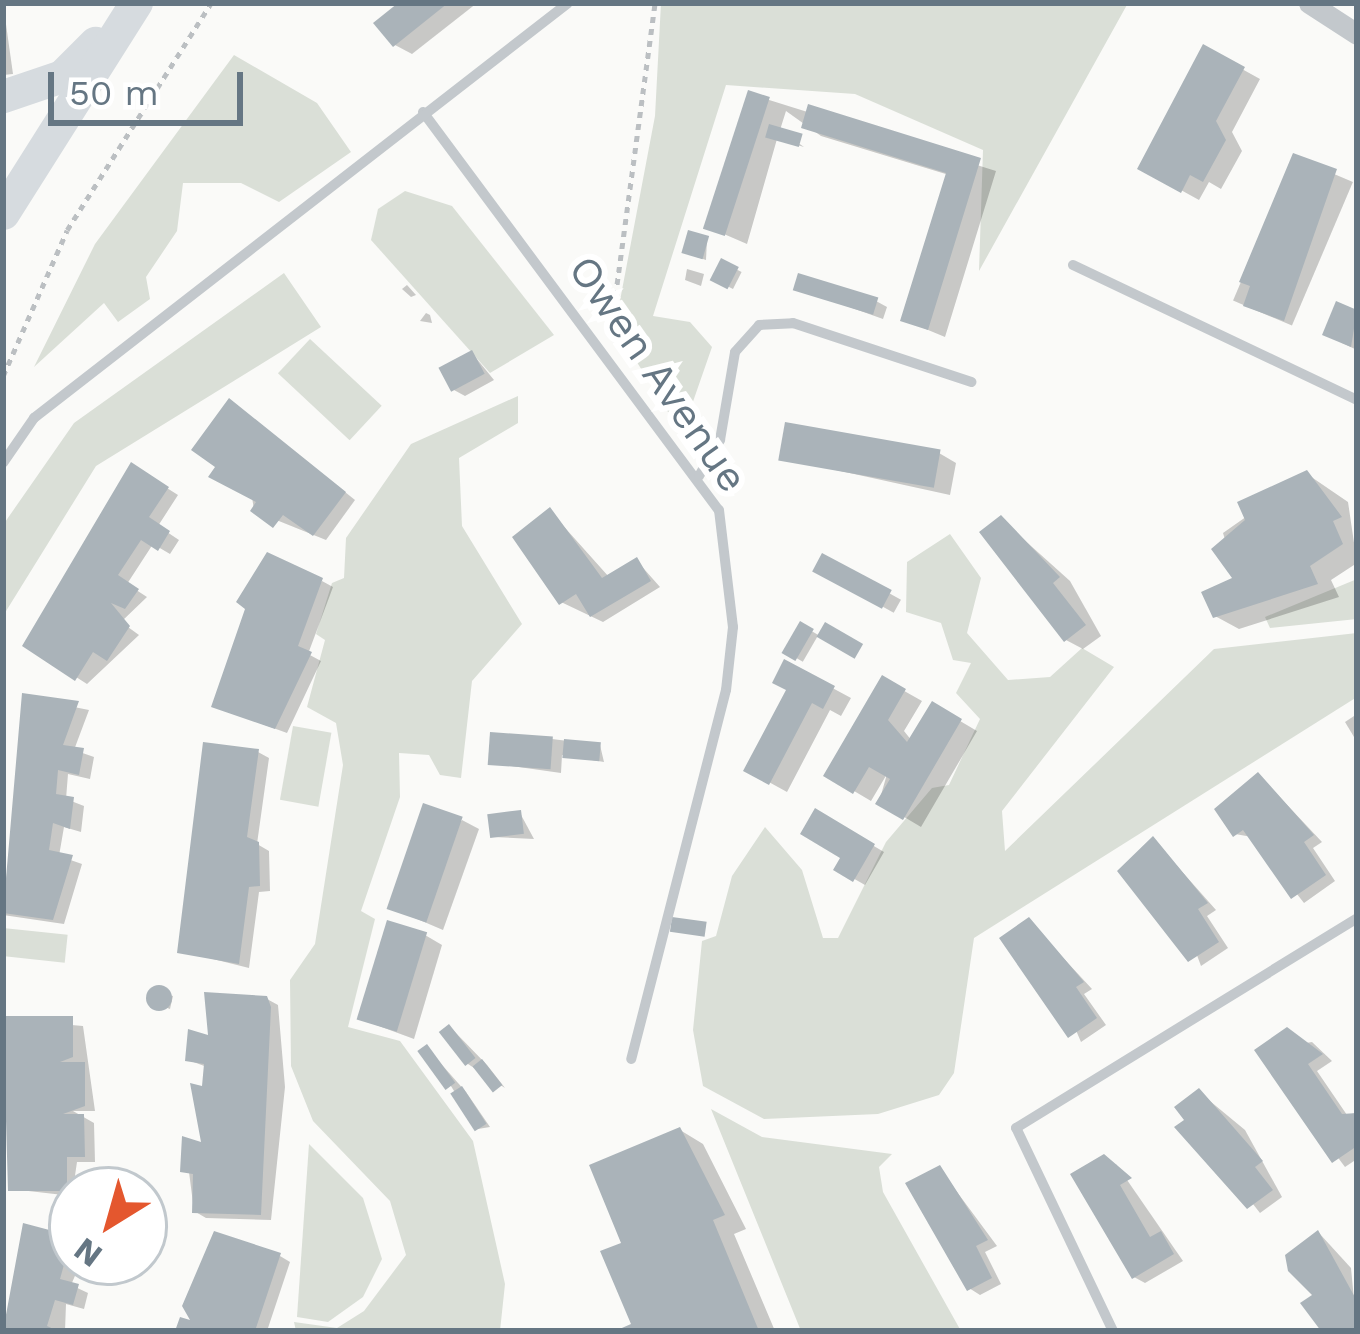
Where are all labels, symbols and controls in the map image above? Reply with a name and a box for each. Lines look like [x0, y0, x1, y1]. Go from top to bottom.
scale bar [54, 48, 249, 122]
text: 50 m [69, 72, 159, 114]
street label: Owen Avenue [557, 245, 759, 503]
north arrow [48, 1166, 168, 1286]
text: N [66, 1230, 109, 1276]

